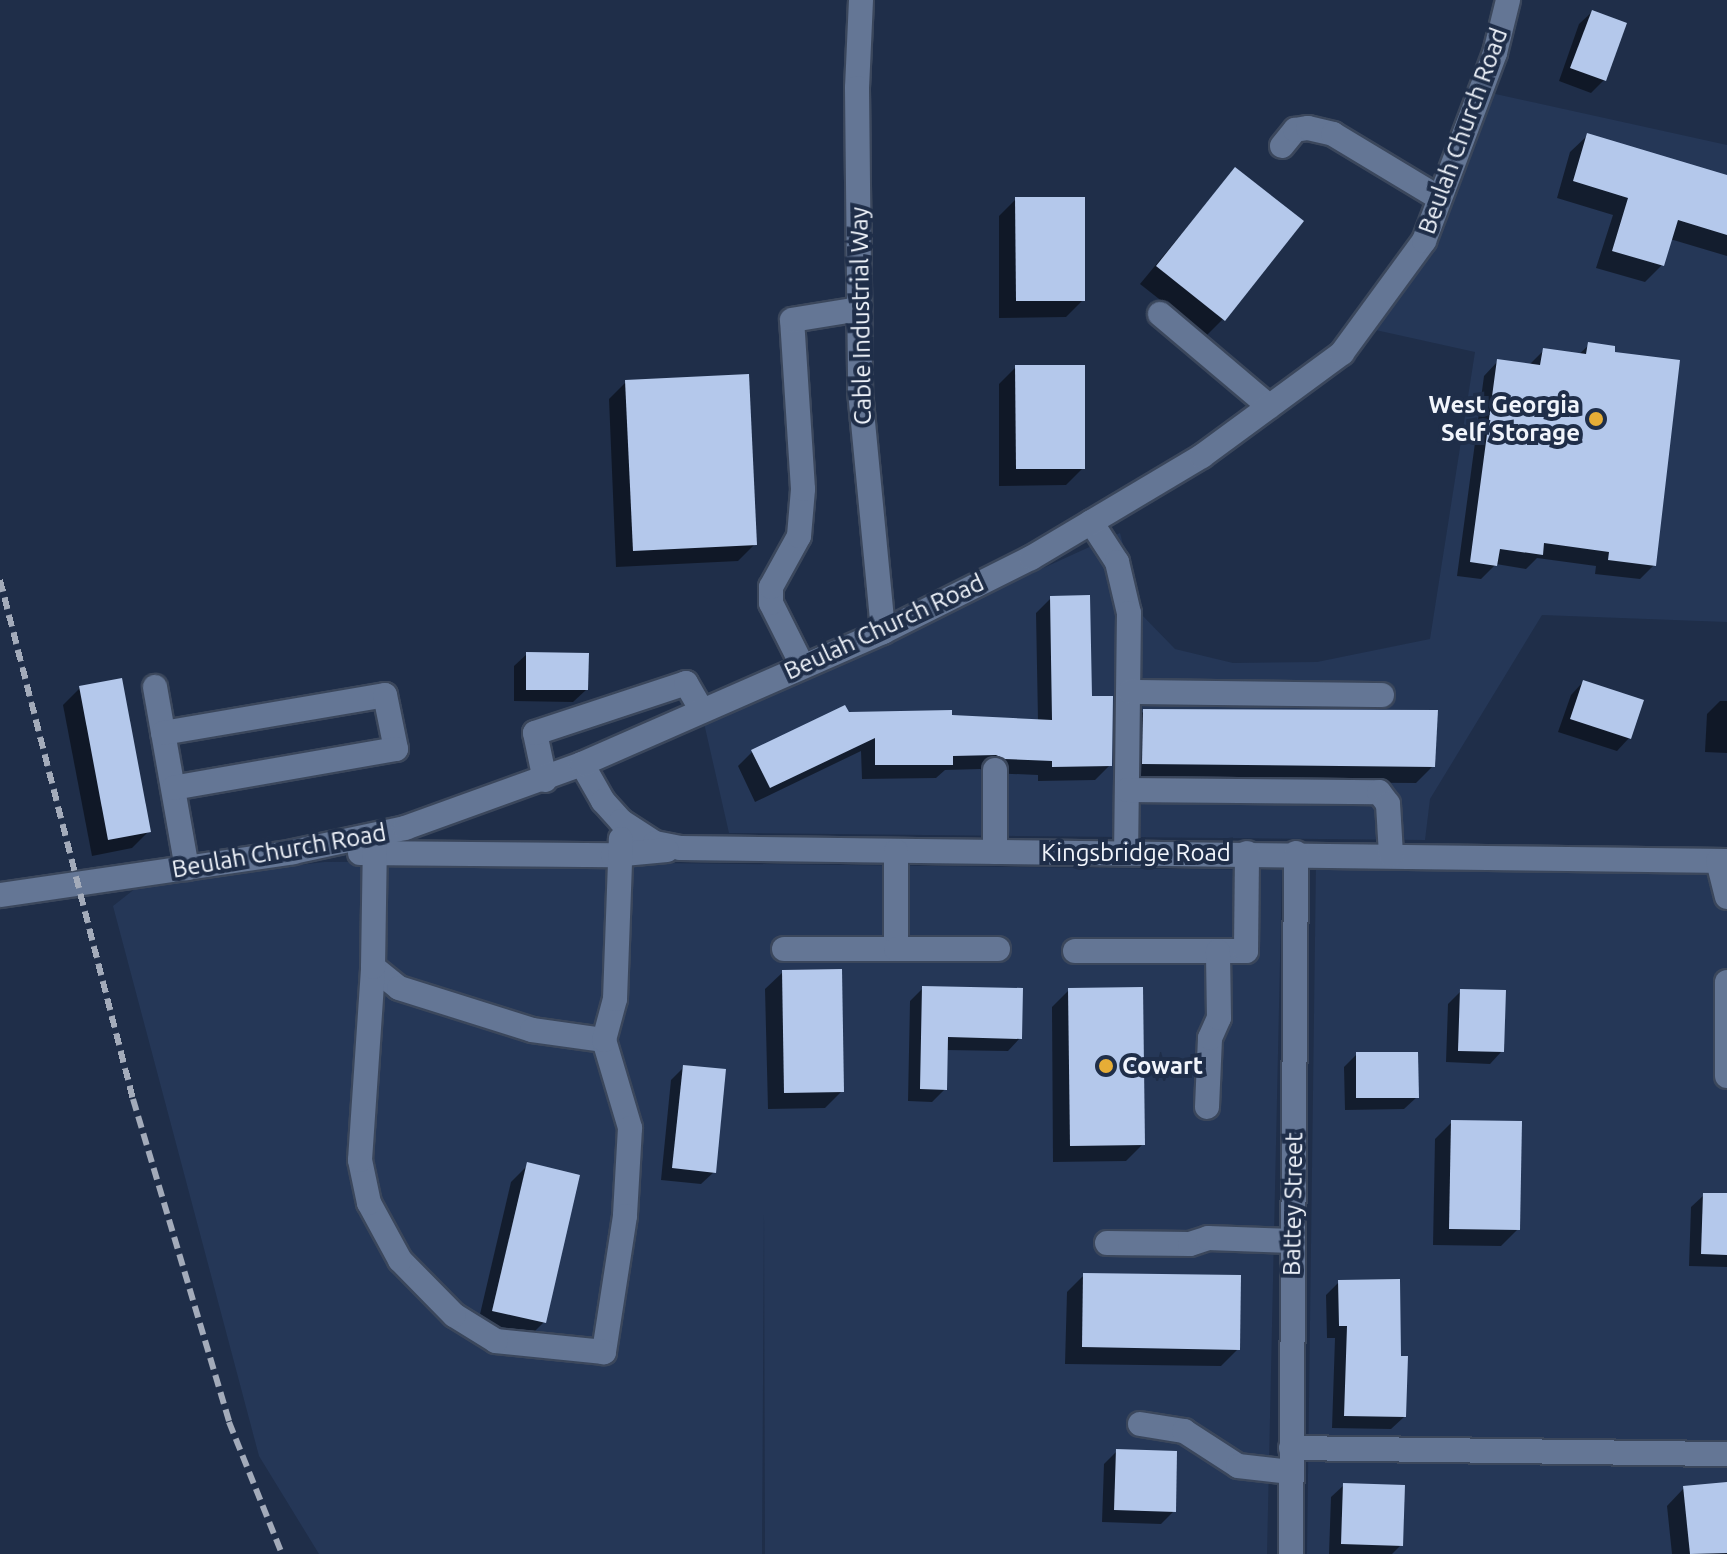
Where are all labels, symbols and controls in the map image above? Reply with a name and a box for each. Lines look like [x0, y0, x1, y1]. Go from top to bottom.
street label: Beulah Church Road [1412, 24, 1514, 238]
street label: Cable Industrial Way [845, 207, 877, 425]
place label: West Georgia Self Storage [1428, 391, 1580, 447]
marker: West Georgia Self Storage [1587, 410, 1605, 428]
street label: Beulah Church Road [780, 568, 988, 686]
street label: Beulah Church Road [170, 818, 388, 884]
street label: Kingsbridge Road [1041, 839, 1231, 867]
place label: Cowart [1122, 1052, 1203, 1080]
marker: Cowart [1097, 1057, 1115, 1075]
street label: Battey Street [1277, 1132, 1309, 1276]

